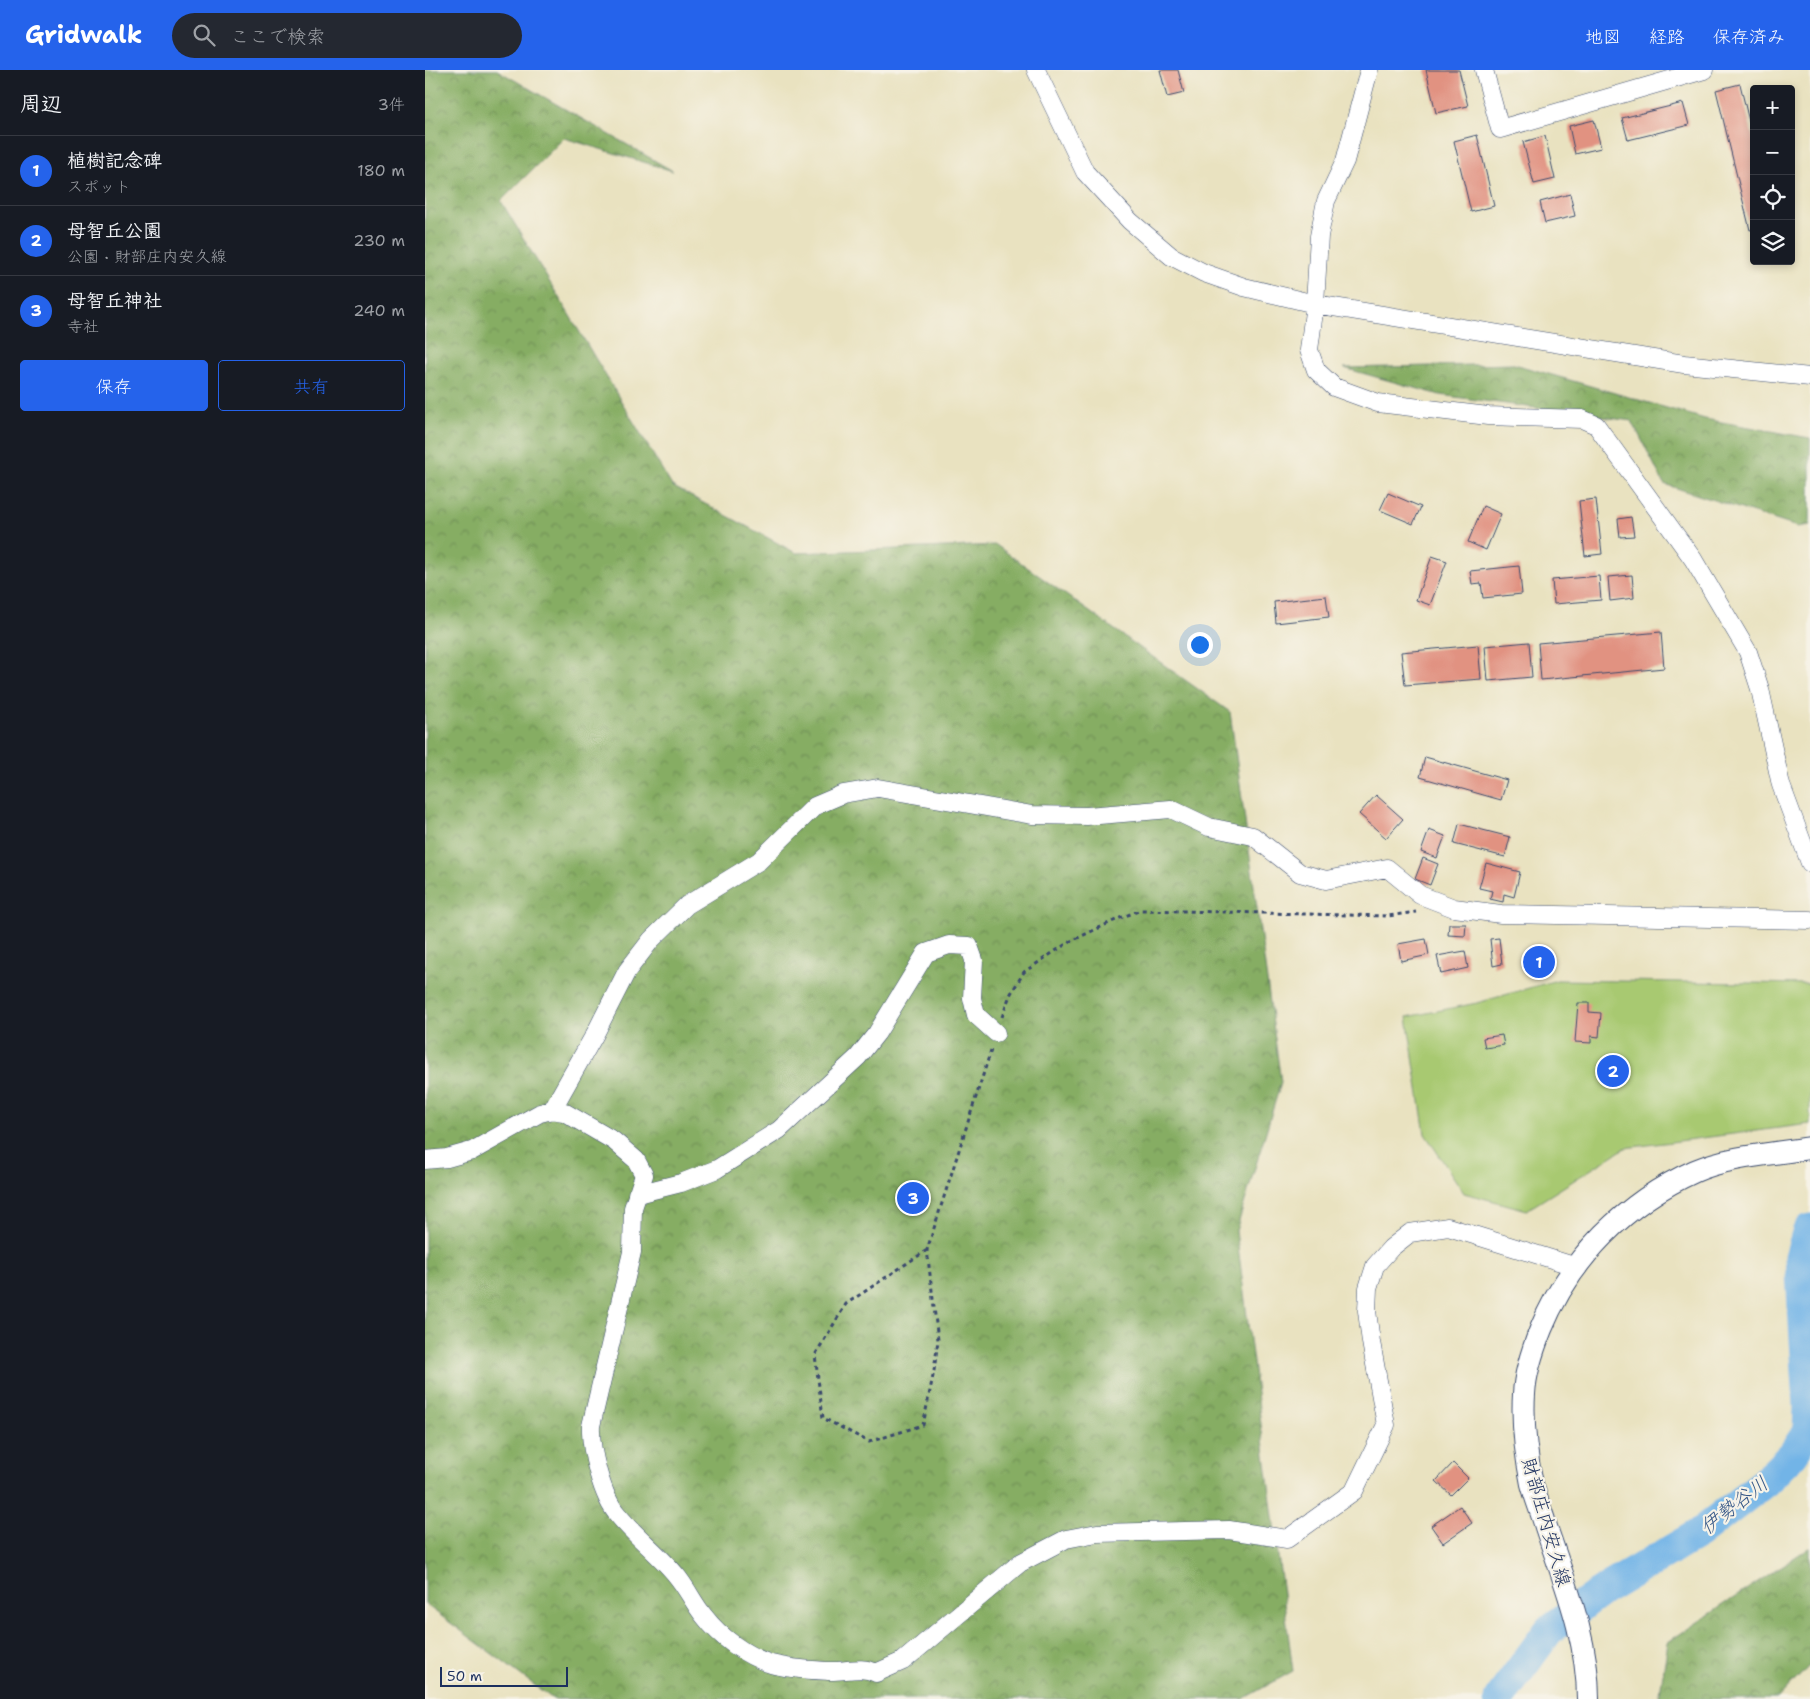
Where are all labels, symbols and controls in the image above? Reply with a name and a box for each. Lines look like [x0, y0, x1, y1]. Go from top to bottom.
search box [172, 13, 522, 58]
text: Gridwalk [25, 19, 142, 51]
icon: search [190, 21, 218, 49]
text: ここで検索 [230, 24, 325, 49]
text: 地図 [1585, 25, 1621, 49]
text: 経路 [1649, 25, 1685, 49]
text: 保存済み [1713, 25, 1785, 49]
map controls [1750, 85, 1795, 265]
button: + [1750, 85, 1795, 130]
text: 周辺 [20, 90, 62, 118]
text: 3件 [378, 94, 405, 115]
button: − [1750, 130, 1795, 175]
text: 植樹記念碑 [67, 148, 162, 173]
text: 1 [32, 160, 40, 181]
text: 180 m [357, 160, 405, 181]
button: locate [1750, 175, 1795, 220]
text: スポット [67, 176, 131, 197]
text: 母智丘公園 [67, 218, 162, 243]
button: layers [1750, 220, 1795, 265]
text: 2 [30, 230, 42, 251]
text: 230 m [353, 230, 405, 251]
text: 公園 · 財部庄内安久線 [67, 246, 226, 267]
text: 母智丘神社 [67, 288, 162, 313]
text: 3 [30, 300, 42, 321]
text: 240 m [353, 300, 405, 321]
text: 寺社 [67, 316, 99, 337]
button: 保存 [20, 360, 208, 411]
button: 共有 [218, 360, 405, 411]
your location [1187, 632, 1213, 658]
pin: 1 [1523, 943, 1555, 981]
pin: 2 [1597, 1052, 1629, 1090]
pin: 3 [897, 1179, 929, 1217]
street label: 財部庄内安久線 [1516, 1455, 1577, 1590]
water label: 伊勢谷川 [1694, 1470, 1774, 1540]
scale bar [440, 1664, 567, 1687]
text: 50 m [447, 1667, 482, 1685]

